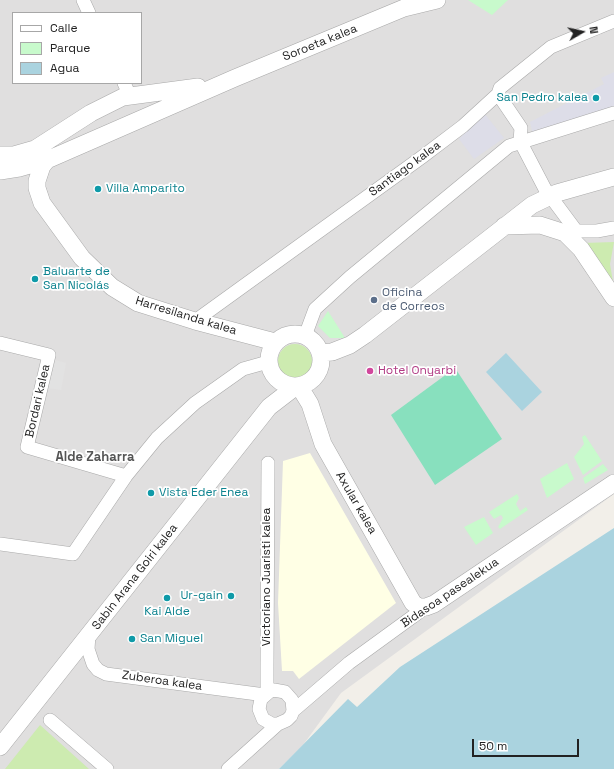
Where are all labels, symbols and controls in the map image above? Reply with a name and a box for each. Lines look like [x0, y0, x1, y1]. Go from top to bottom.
legend [12, 12, 142, 84]
north arrow [562, 12, 602, 52]
text: Calle [50, 20, 78, 36]
street label: Soroeta kalea [281, 22, 359, 64]
text: N [586, 25, 601, 35]
text: Parque [50, 40, 90, 56]
text: Agua [50, 60, 80, 76]
place label: San Pedro kalea [496, 91, 588, 105]
marker: San Pedro kalea [591, 93, 601, 103]
street label: Santiago kalea [366, 138, 444, 200]
place label: Villa Amparito [106, 182, 185, 196]
marker: Villa Amparito [93, 184, 103, 194]
place label: Baluarte de San Nicolás [43, 265, 110, 293]
marker: Baluarte de San Nicolás [30, 274, 40, 284]
place label: Oficina de Correos [382, 286, 445, 314]
street label: Harresilanda kalea [134, 294, 238, 338]
marker: Oficina de Correos [369, 295, 379, 305]
street label: Bordari kalea [23, 363, 53, 439]
place label: Hotel Onyarbi [378, 364, 456, 378]
marker: Hotel Onyarbi [365, 366, 375, 376]
district label: Alde Zaharra [56, 449, 134, 465]
street label: Axular kalea [332, 469, 380, 537]
place label: Vista Eder Enea [159, 486, 248, 500]
marker: Vista Eder Enea [146, 488, 156, 498]
street label: Victoriano Juaristi kalea [260, 508, 274, 646]
street label: Sabin Arana Goiri kalea [89, 521, 181, 633]
street label: Bidasoa pasealekua [398, 555, 502, 631]
place label: Ur-gain [180, 589, 223, 603]
marker: Ur-gain [226, 591, 236, 601]
marker: Kai Alde [162, 593, 172, 603]
place label: Kai Alde [144, 605, 190, 619]
place label: San Miguel [140, 632, 203, 646]
marker: San Miguel [127, 634, 137, 644]
street label: Zuberoa kalea [121, 668, 203, 694]
scale bar [474, 731, 581, 757]
text: 50 m [479, 738, 507, 754]

